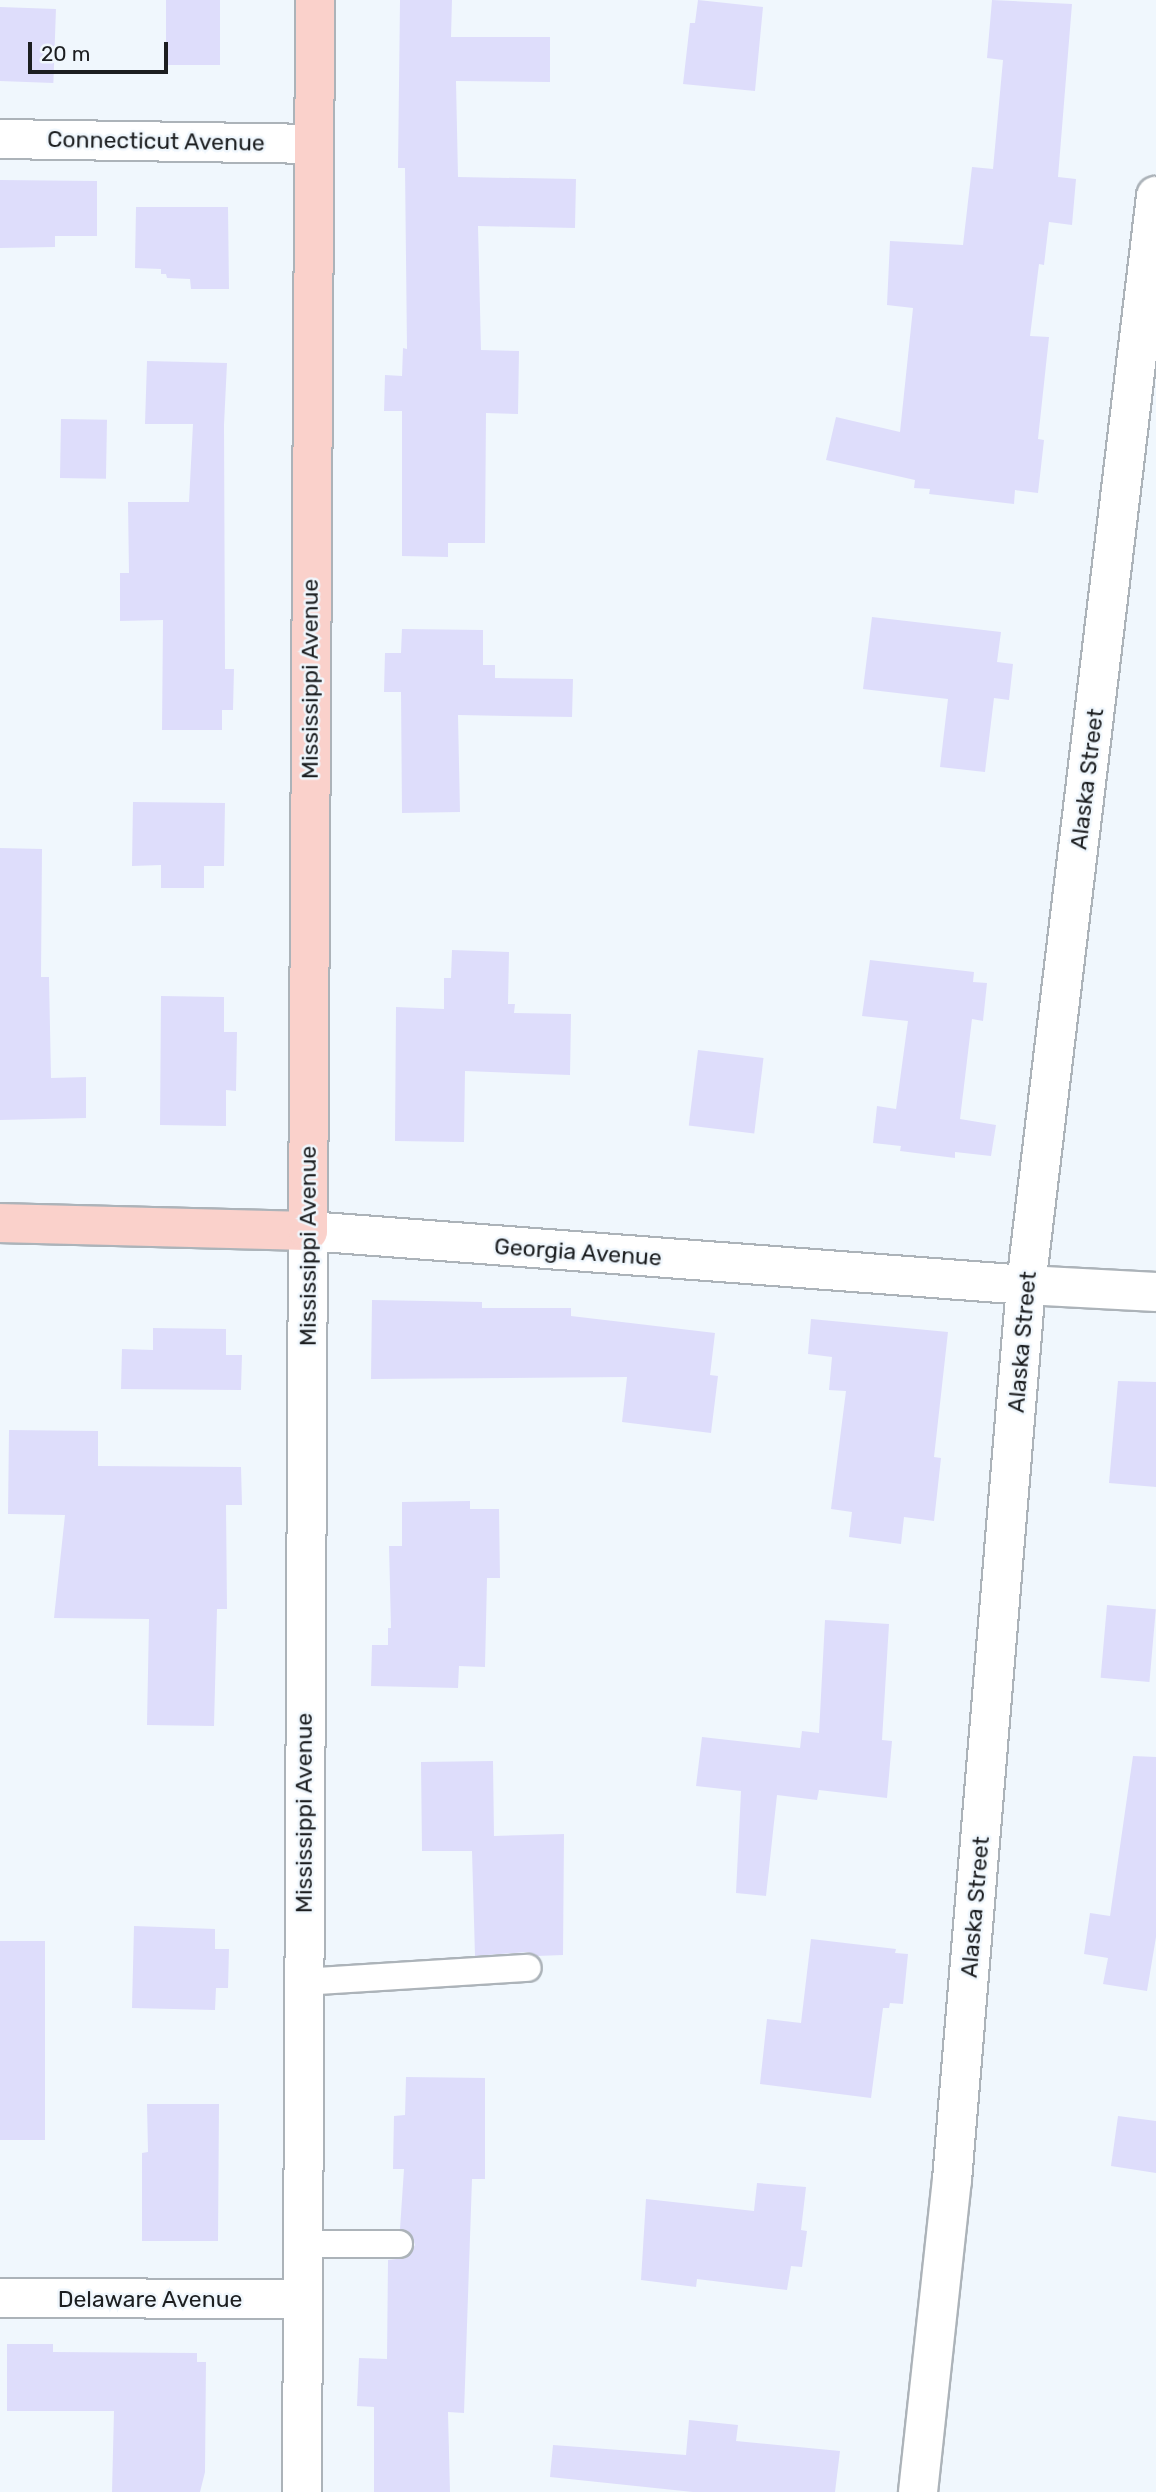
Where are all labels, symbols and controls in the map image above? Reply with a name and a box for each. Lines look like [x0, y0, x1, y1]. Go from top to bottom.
scale bar [32, 28, 172, 72]
text: 20 m [41, 41, 90, 66]
street label: Connecticut Avenue [47, 125, 265, 157]
street label: Mississippi Avenue [296, 578, 324, 780]
street label: Alaska Street [1065, 707, 1109, 851]
street label: Mississippi Avenue [294, 1145, 322, 1347]
street label: Georgia Avenue [493, 1232, 663, 1272]
street label: Alaska Street [1002, 1270, 1042, 1414]
street label: Mississippi Avenue [290, 1712, 318, 1914]
street label: Alaska Street [955, 1835, 995, 1979]
street label: Delaware Avenue [57, 2285, 243, 2313]

